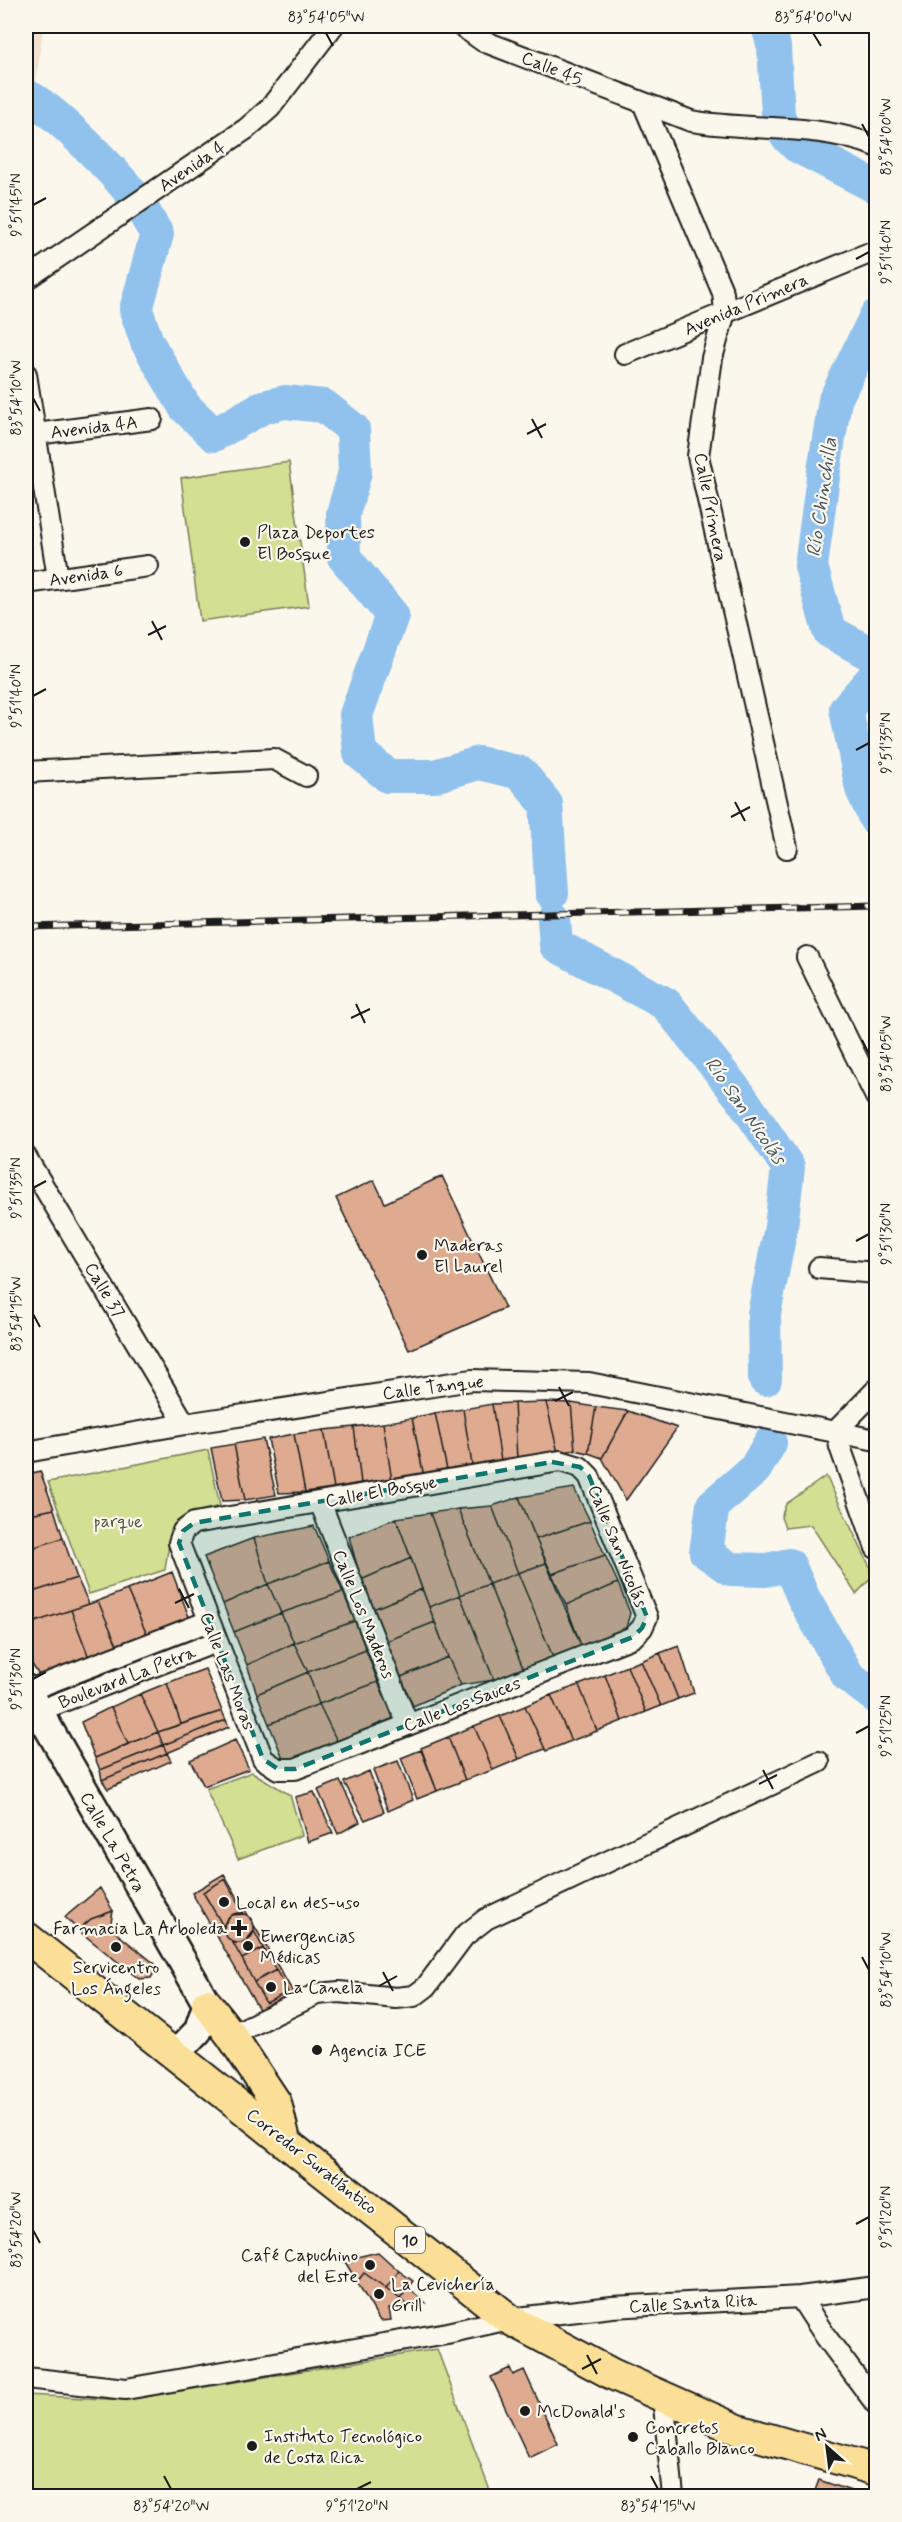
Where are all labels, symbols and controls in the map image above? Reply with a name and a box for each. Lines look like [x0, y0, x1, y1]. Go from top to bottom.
text: 83°54'05"W [288, 8, 364, 28]
text: 83°54'00"W [774, 8, 852, 28]
street label: Calle 45 [518, 46, 586, 92]
text: 83°54'00"W [877, 98, 897, 176]
street label: Avenida 4 [154, 136, 231, 198]
text: 9°51'45"N [7, 173, 27, 237]
text: 9°51'40"N [877, 220, 897, 284]
street label: Avenida Primera [681, 268, 812, 342]
text: 83°54'10"W [7, 360, 27, 436]
street label: Avenida 4A [49, 411, 139, 445]
water label: Río Chinchilla [801, 436, 844, 559]
street label: Calle Primera [688, 451, 732, 564]
place label: Plaza Deportes El Bosque [257, 521, 375, 566]
marker: Plaza Deportes El Bosque [238, 535, 252, 549]
street label: Avenida 6 [48, 559, 125, 593]
text: 9°51'40"N [7, 664, 27, 728]
text: 9°51'35"N [877, 712, 897, 774]
text: 83°54'05"W [877, 1016, 897, 1092]
water label: Río San Nicolás [698, 1052, 793, 1172]
text: 9°51'35"N [7, 1157, 27, 1219]
text: 9°51'30"N [877, 1203, 897, 1265]
place label: Maderas El Laurel [434, 1234, 503, 1279]
marker: Maderas El Laurel [415, 1248, 429, 1262]
street label: Calle 37 [78, 1258, 130, 1323]
text: 83°54'15"W [7, 1277, 27, 1351]
street label: Calle Tanque [381, 1370, 485, 1406]
street label: Calle El Bosque [323, 1470, 439, 1514]
street label: Calle San Nicolás [582, 1482, 653, 1611]
park label: parque [94, 1510, 142, 1534]
street label: Calle Los Maderos [326, 1546, 400, 1682]
street label: Calle Las Moras [194, 1609, 261, 1734]
street label: Boulevard La Petra [55, 1641, 200, 1715]
text: 9°51'30"N [7, 1648, 27, 1710]
street label: Calle Los Sauces [400, 1672, 525, 1738]
text: 9°51'25"N [877, 1695, 897, 1757]
street label: Calle La Petra [74, 1788, 151, 1897]
place label: Local en des-uso [236, 1891, 360, 1915]
marker: Local en des-uso [217, 1895, 231, 1909]
place label: Farmacia La Arboleda [53, 1917, 227, 1941]
marker: Farmacia La Arboleda [232, 1921, 246, 1935]
place label: Emergencias Médicas [260, 1925, 355, 1970]
text: 83°54'10"W [877, 1932, 897, 2008]
marker: Emergencias Médicas [241, 1939, 255, 1953]
marker: Servicentro Los Ángeles [109, 1940, 123, 1954]
place label: Servicentro Los Ángeles [71, 1956, 161, 2003]
place label: La Canela [283, 1976, 364, 2000]
marker: La Canela [264, 1980, 278, 1994]
place label: Agencia ICE [329, 2039, 426, 2063]
marker: Agencia ICE [310, 2043, 324, 2057]
street label: Corredor Suratlántico [241, 2103, 382, 2220]
text: 9°51'20"N [877, 2186, 897, 2248]
text: 83°54'20"W [7, 2192, 27, 2268]
road number: 10 [395, 2227, 425, 2253]
place label: Café Capuchino del Este [241, 2244, 358, 2289]
marker: Café Capuchino del Este [363, 2258, 377, 2272]
place label: La Cevichería Grill [391, 2273, 495, 2318]
marker: La Cevichería Grill [372, 2287, 386, 2301]
street label: Calle Santa Rita [628, 2289, 758, 2319]
place label: McDonald's [537, 2400, 625, 2424]
marker: McDonald's [518, 2404, 532, 2418]
place label: Concretos Caballo Blanco [645, 2416, 755, 2461]
north arrow [797, 2417, 857, 2477]
text: N [811, 2423, 830, 2447]
place label: Instituto Tecnológico de Costa Rica [264, 2425, 422, 2470]
marker: Concretos Caballo Blanco [626, 2430, 640, 2444]
marker: Instituto Tecnológico de Costa Rica [245, 2439, 259, 2453]
text: 83°54'20"W [133, 2497, 209, 2517]
text: 9°51'20"N [326, 2497, 388, 2517]
text: 83°54'15"W [621, 2497, 695, 2517]

